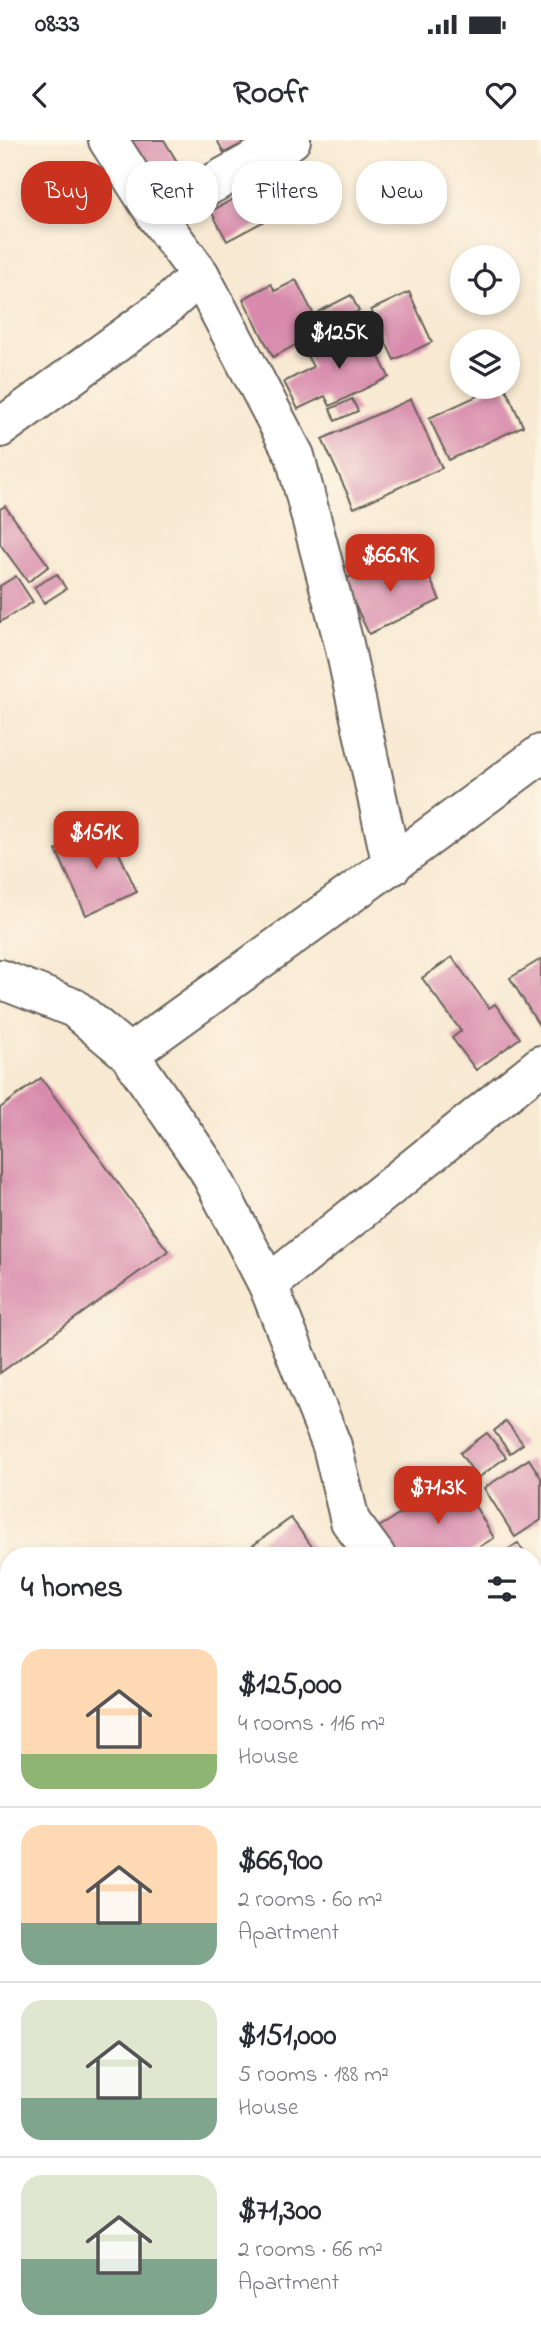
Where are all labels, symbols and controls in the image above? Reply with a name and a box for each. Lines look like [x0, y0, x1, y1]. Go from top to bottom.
text: 08:33 [35, 6, 80, 44]
text: Roofr [233, 71, 308, 118]
icon: back [21, 76, 59, 114]
icon: heart [482, 76, 520, 114]
chip: Buy [21, 161, 112, 224]
chip: Rent [126, 161, 218, 224]
chip: Filters [232, 161, 342, 224]
chip: New [356, 161, 447, 224]
map controls [450, 245, 520, 399]
button: locate [450, 245, 520, 315]
pin: $125K [290, 312, 388, 371]
text: $125K [311, 317, 367, 350]
button: layers [450, 329, 520, 399]
pin: $66.9K [333, 534, 447, 594]
text: $66.9K [362, 540, 418, 573]
pin: $151K [47, 812, 145, 871]
text: $151K [70, 817, 122, 850]
pin: $71.3K [381, 1466, 495, 1526]
text: $71.3K [410, 1472, 466, 1505]
text: 4 homes [21, 1567, 123, 1611]
icon: filters [483, 1570, 521, 1608]
text: $125,000 [238, 1664, 342, 1708]
icon: home [77, 1677, 161, 1761]
text: 4 rooms · 116 m² [238, 1708, 385, 1741]
text: House [238, 1741, 298, 1774]
text: $66,900 [238, 1840, 323, 1884]
icon: home [77, 1853, 161, 1937]
text: 2 rooms · 60 m² [238, 1884, 383, 1917]
text: Apartment [238, 1917, 339, 1950]
text: $151,000 [238, 2015, 336, 2059]
icon: home [77, 2028, 161, 2112]
text: 5 rooms · 188 m² [238, 2059, 389, 2092]
text: House [238, 2092, 298, 2125]
text: $71,300 [238, 2190, 322, 2234]
icon: home [77, 2203, 161, 2287]
text: 2 rooms · 66 m² [238, 2234, 383, 2267]
text: Apartment [238, 2267, 339, 2300]

